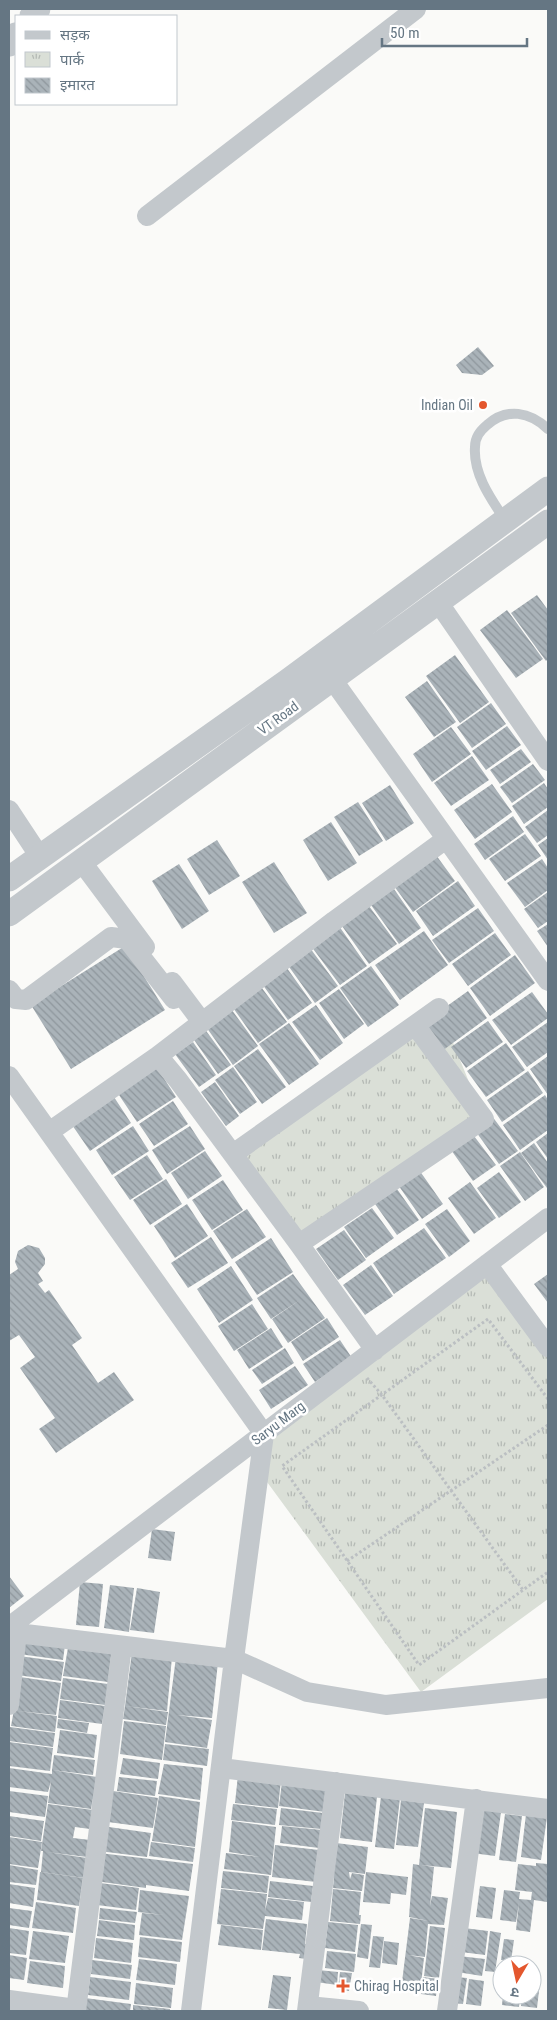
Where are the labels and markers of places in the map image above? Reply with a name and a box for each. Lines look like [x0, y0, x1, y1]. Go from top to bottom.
place label: Indian Oil [421, 397, 473, 413]
marker: Indian Oil [477, 399, 489, 411]
place label: Chirag Hospital [354, 1978, 439, 1994]
marker: Chirag Hospital [336, 1979, 350, 1993]

